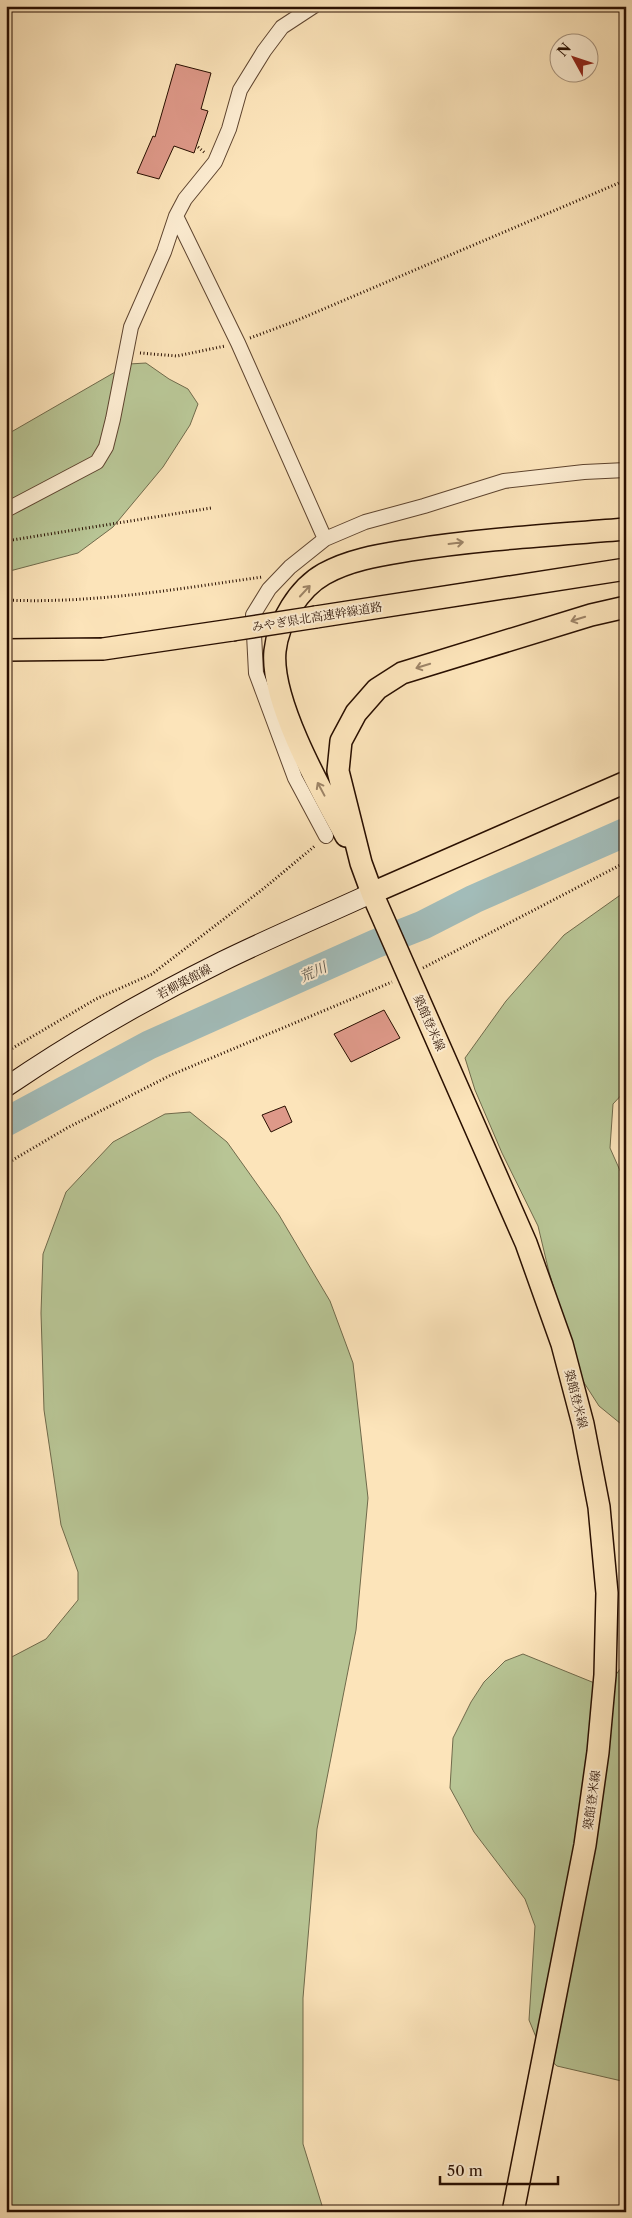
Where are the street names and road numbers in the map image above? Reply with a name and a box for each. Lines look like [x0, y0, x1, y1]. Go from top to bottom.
street label: みやぎ県北高速幹線道路 [251, 599, 383, 634]
street label: 若柳築館線 [154, 961, 214, 1002]
street label: 築館登米線 [410, 992, 449, 1053]
street label: 築館登米線 [562, 1368, 591, 1430]
street label: 築館登米線 [580, 1769, 603, 1831]

